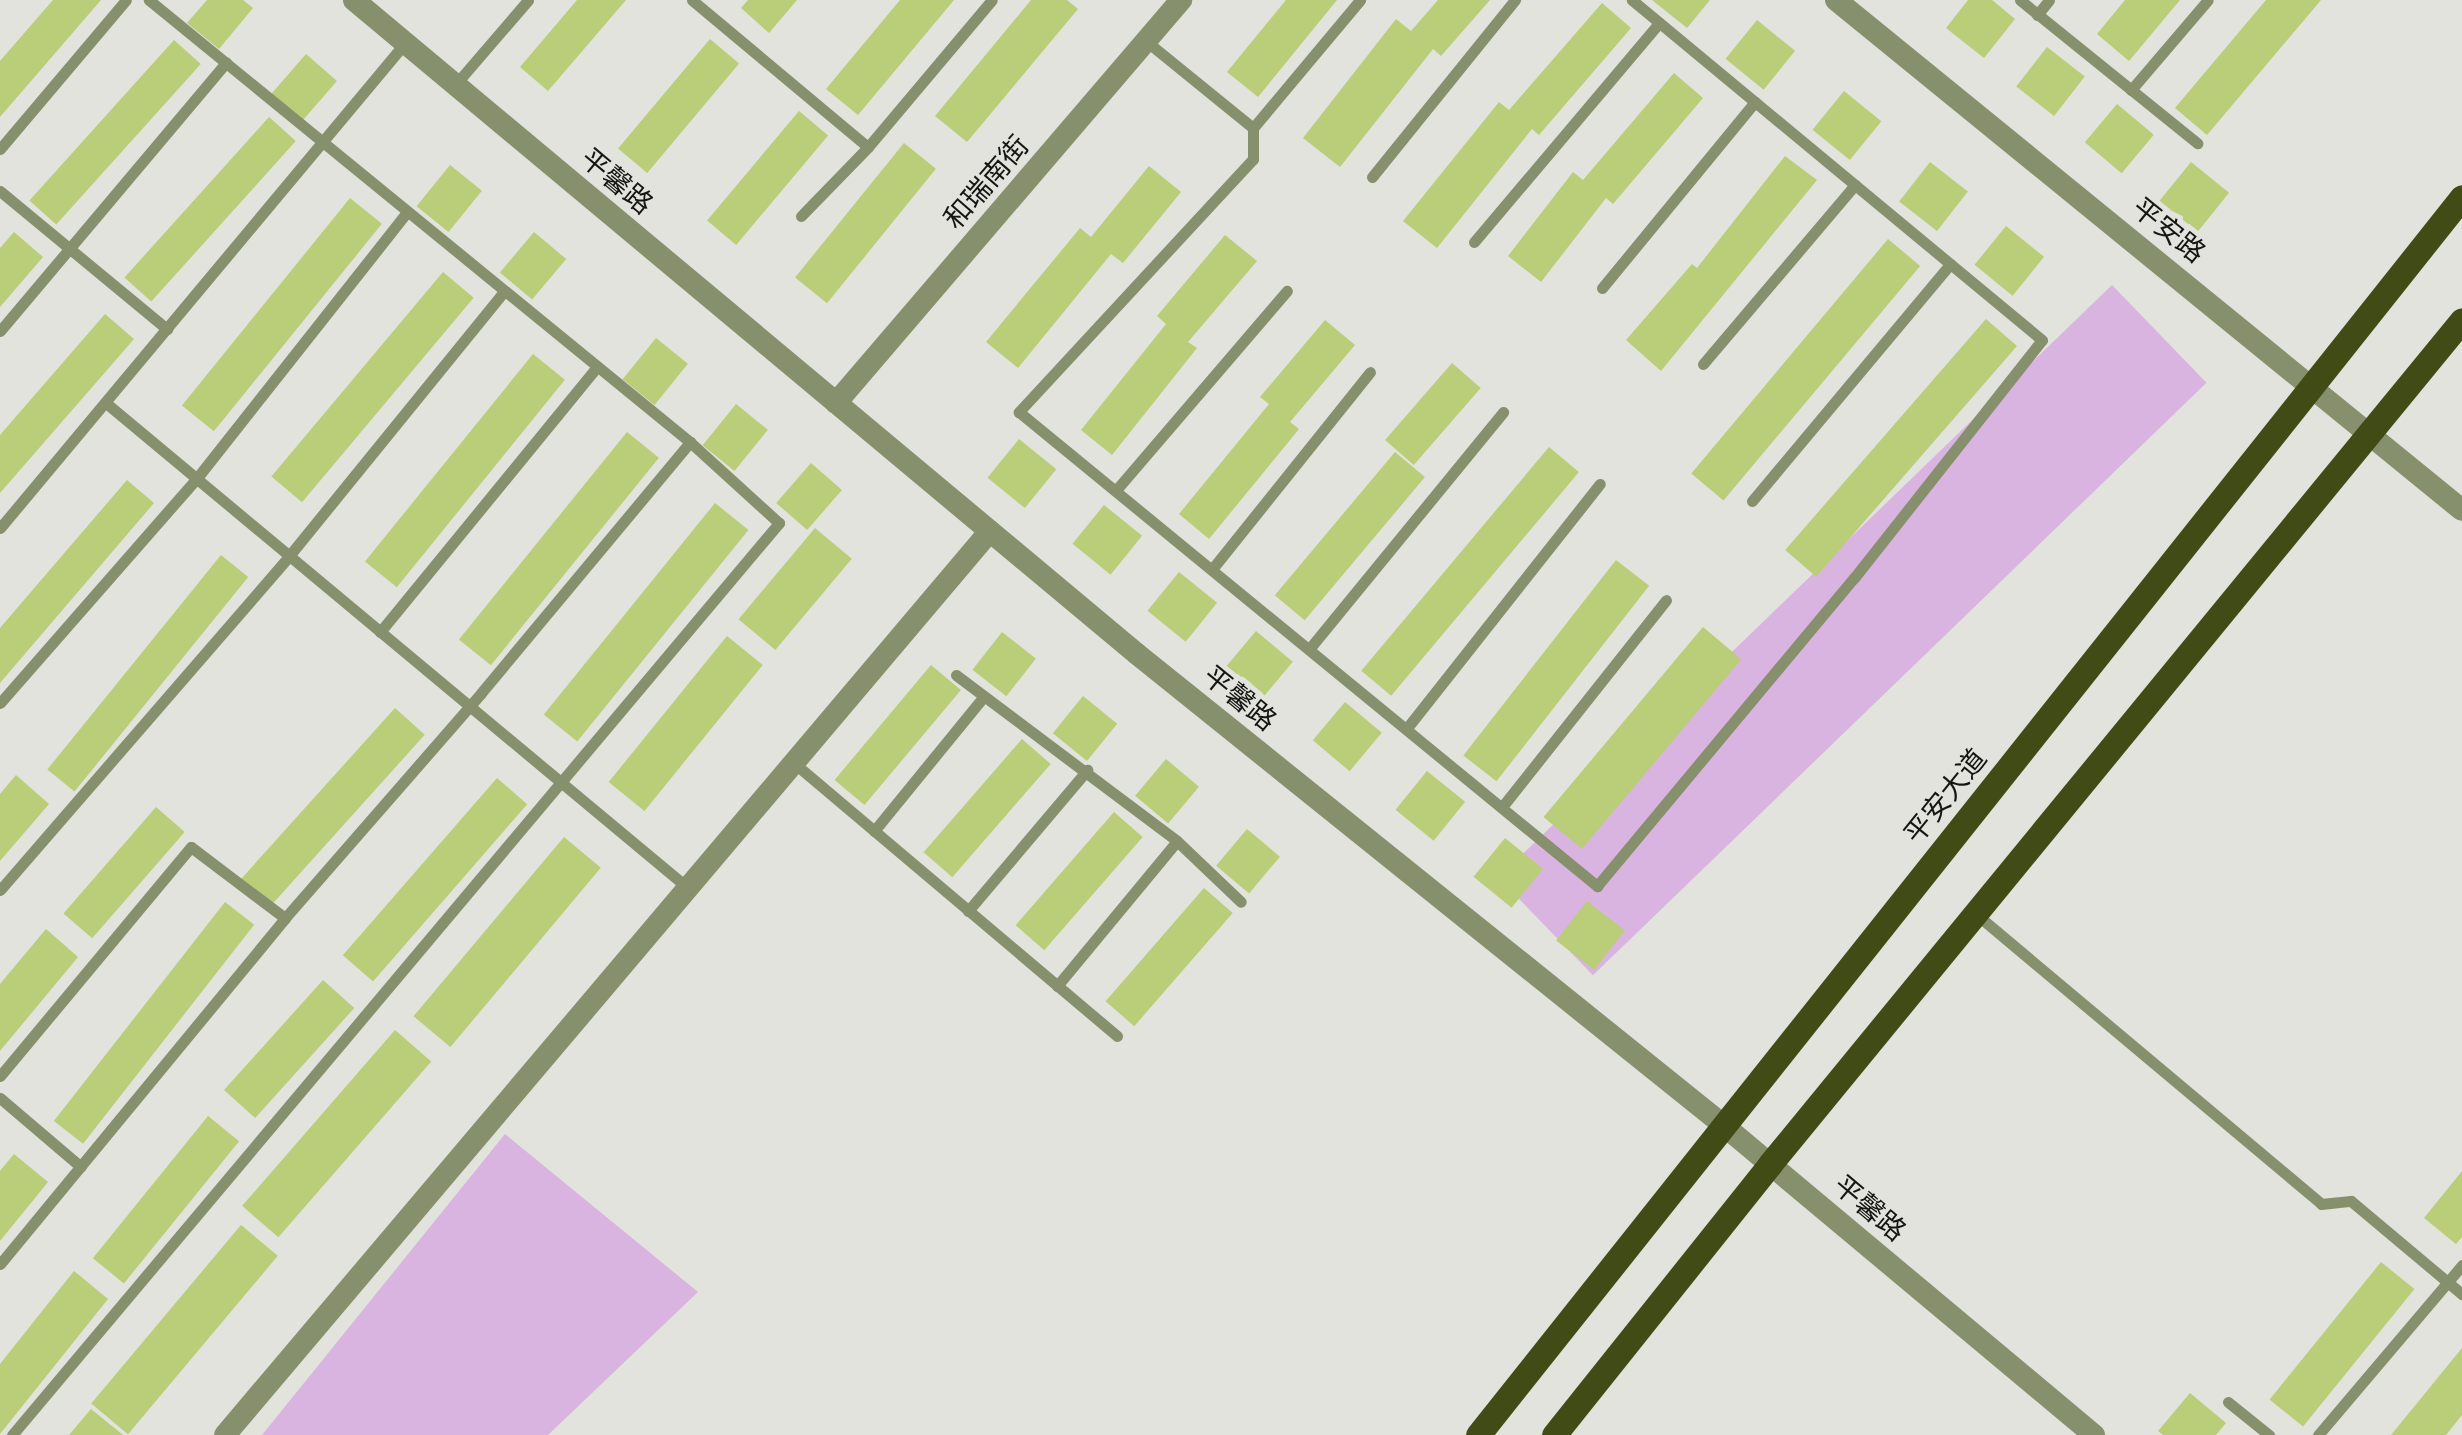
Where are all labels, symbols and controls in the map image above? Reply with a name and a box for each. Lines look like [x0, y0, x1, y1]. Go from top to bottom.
street label: 和瑞南街 [937, 129, 1035, 235]
street label: 平馨路 [574, 141, 660, 221]
street label: 平安路 [2126, 191, 2212, 269]
street label: 平馨路 [1197, 659, 1283, 737]
street label: 平安大道 [1897, 742, 1993, 850]
street label: 平馨路 [1827, 1168, 1913, 1248]

